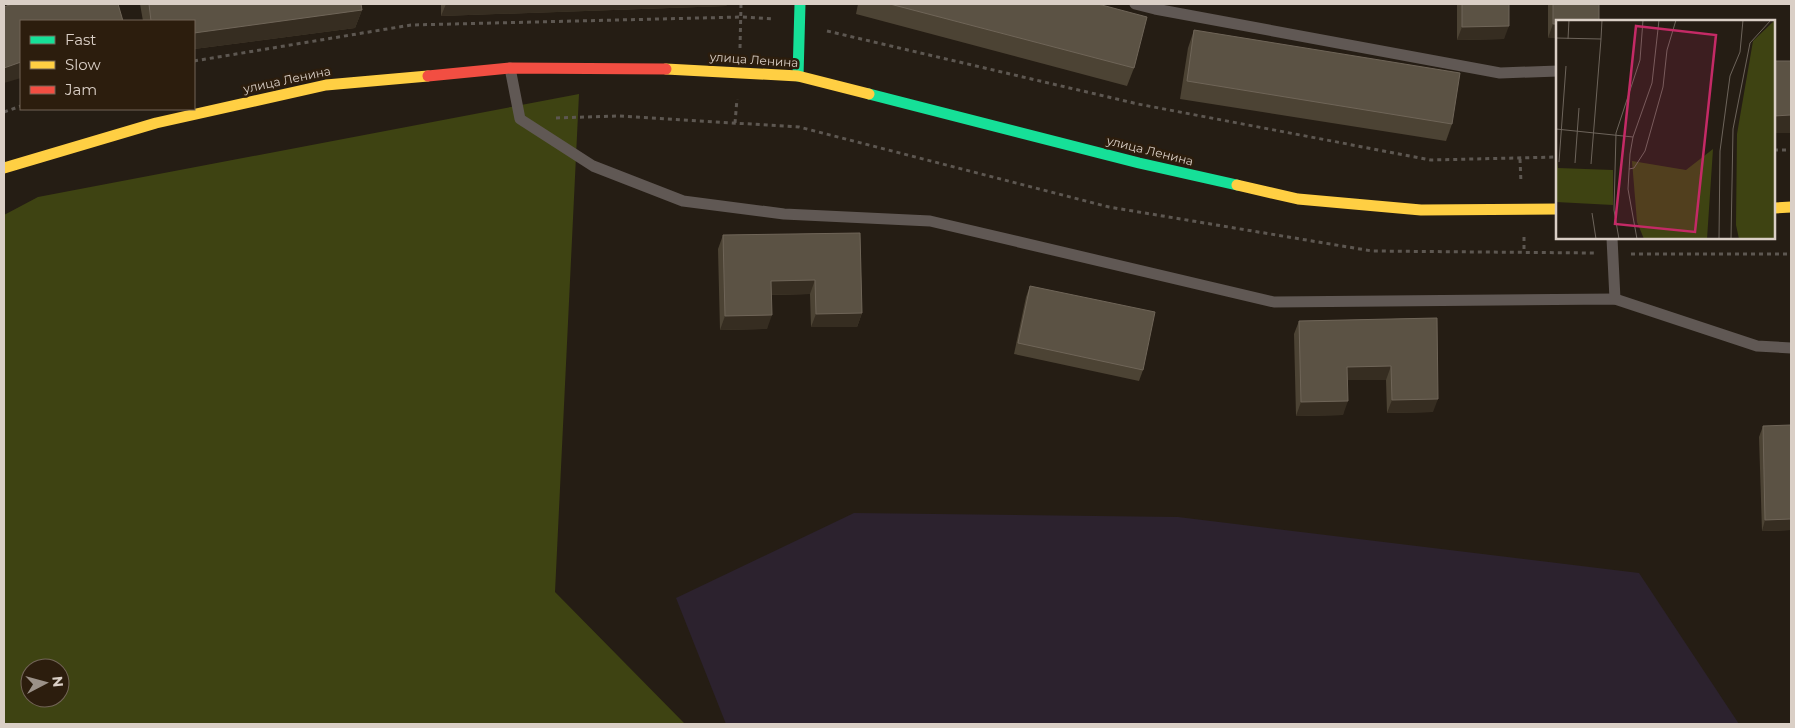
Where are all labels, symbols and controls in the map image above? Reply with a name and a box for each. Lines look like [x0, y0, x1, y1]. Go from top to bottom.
legend [20, 20, 195, 110]
inset map [1556, 20, 1775, 239]
text: Fast [65, 30, 96, 49]
street label: улица Ленина [708, 49, 799, 70]
text: Slow [65, 55, 101, 74]
street label: улица Ленина [241, 63, 332, 96]
text: Jam [64, 80, 97, 99]
street label: улица Ленина [1104, 132, 1195, 169]
north arrow [20, 658, 70, 708]
text: N [48, 675, 67, 688]

